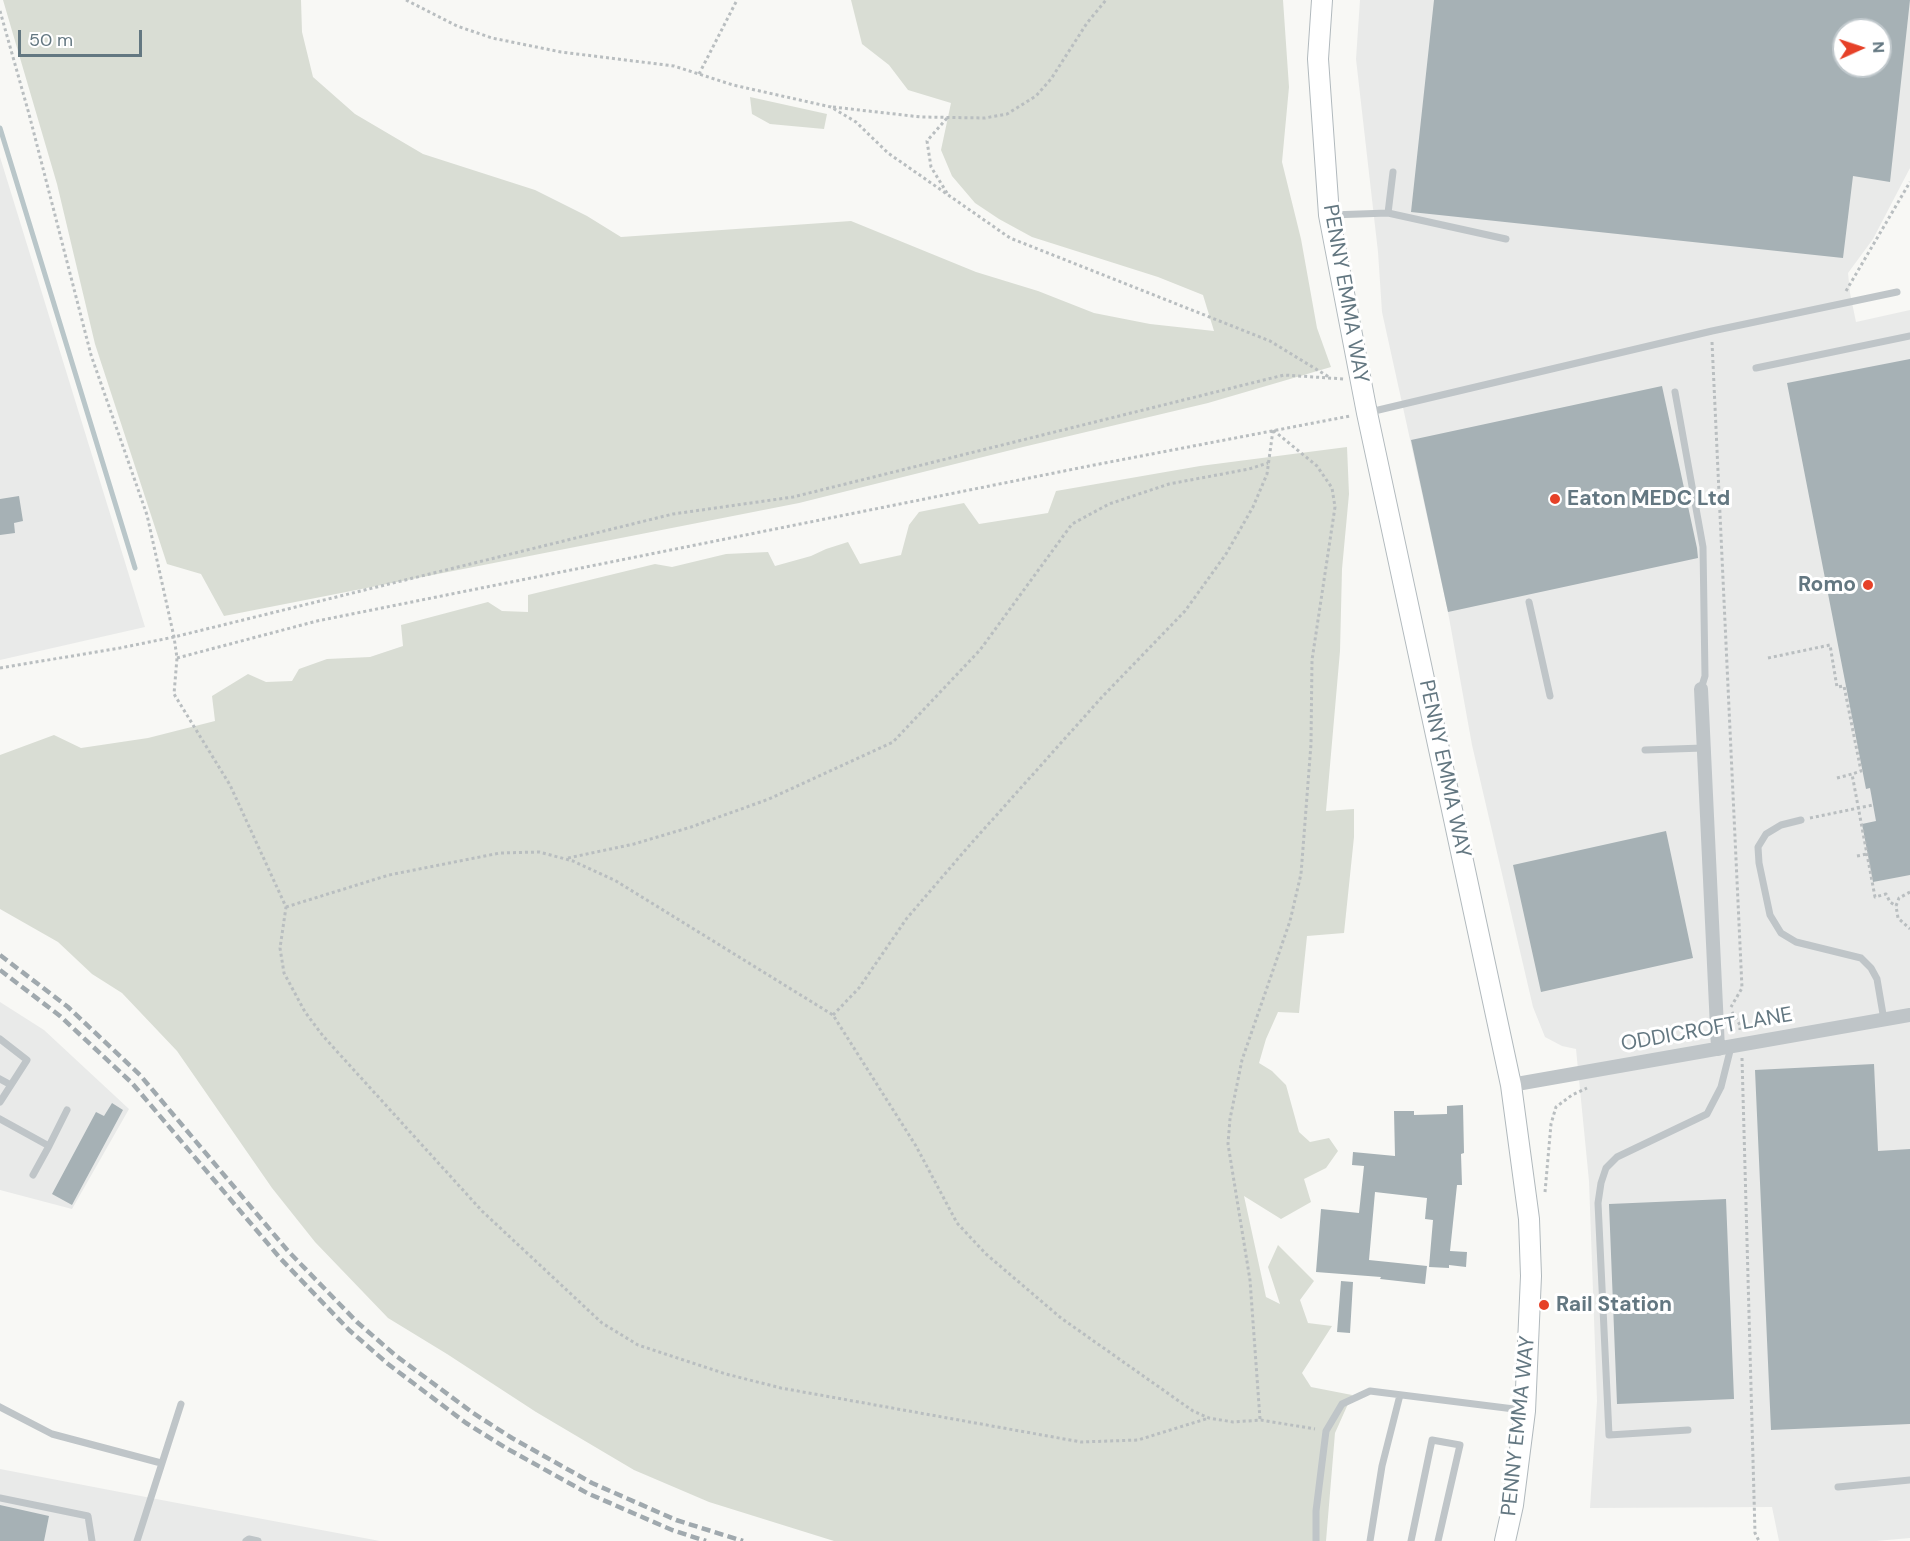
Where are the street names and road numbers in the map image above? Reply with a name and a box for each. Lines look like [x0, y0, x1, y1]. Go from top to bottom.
street label: PENNY EMMA WAY [1317, 203, 1373, 385]
street label: PENNY EMMA WAY [1413, 678, 1475, 860]
street label: ODDICROFT LANE [1619, 1002, 1795, 1058]
street label: PENNY EMMA WAY [1497, 1335, 1541, 1517]

